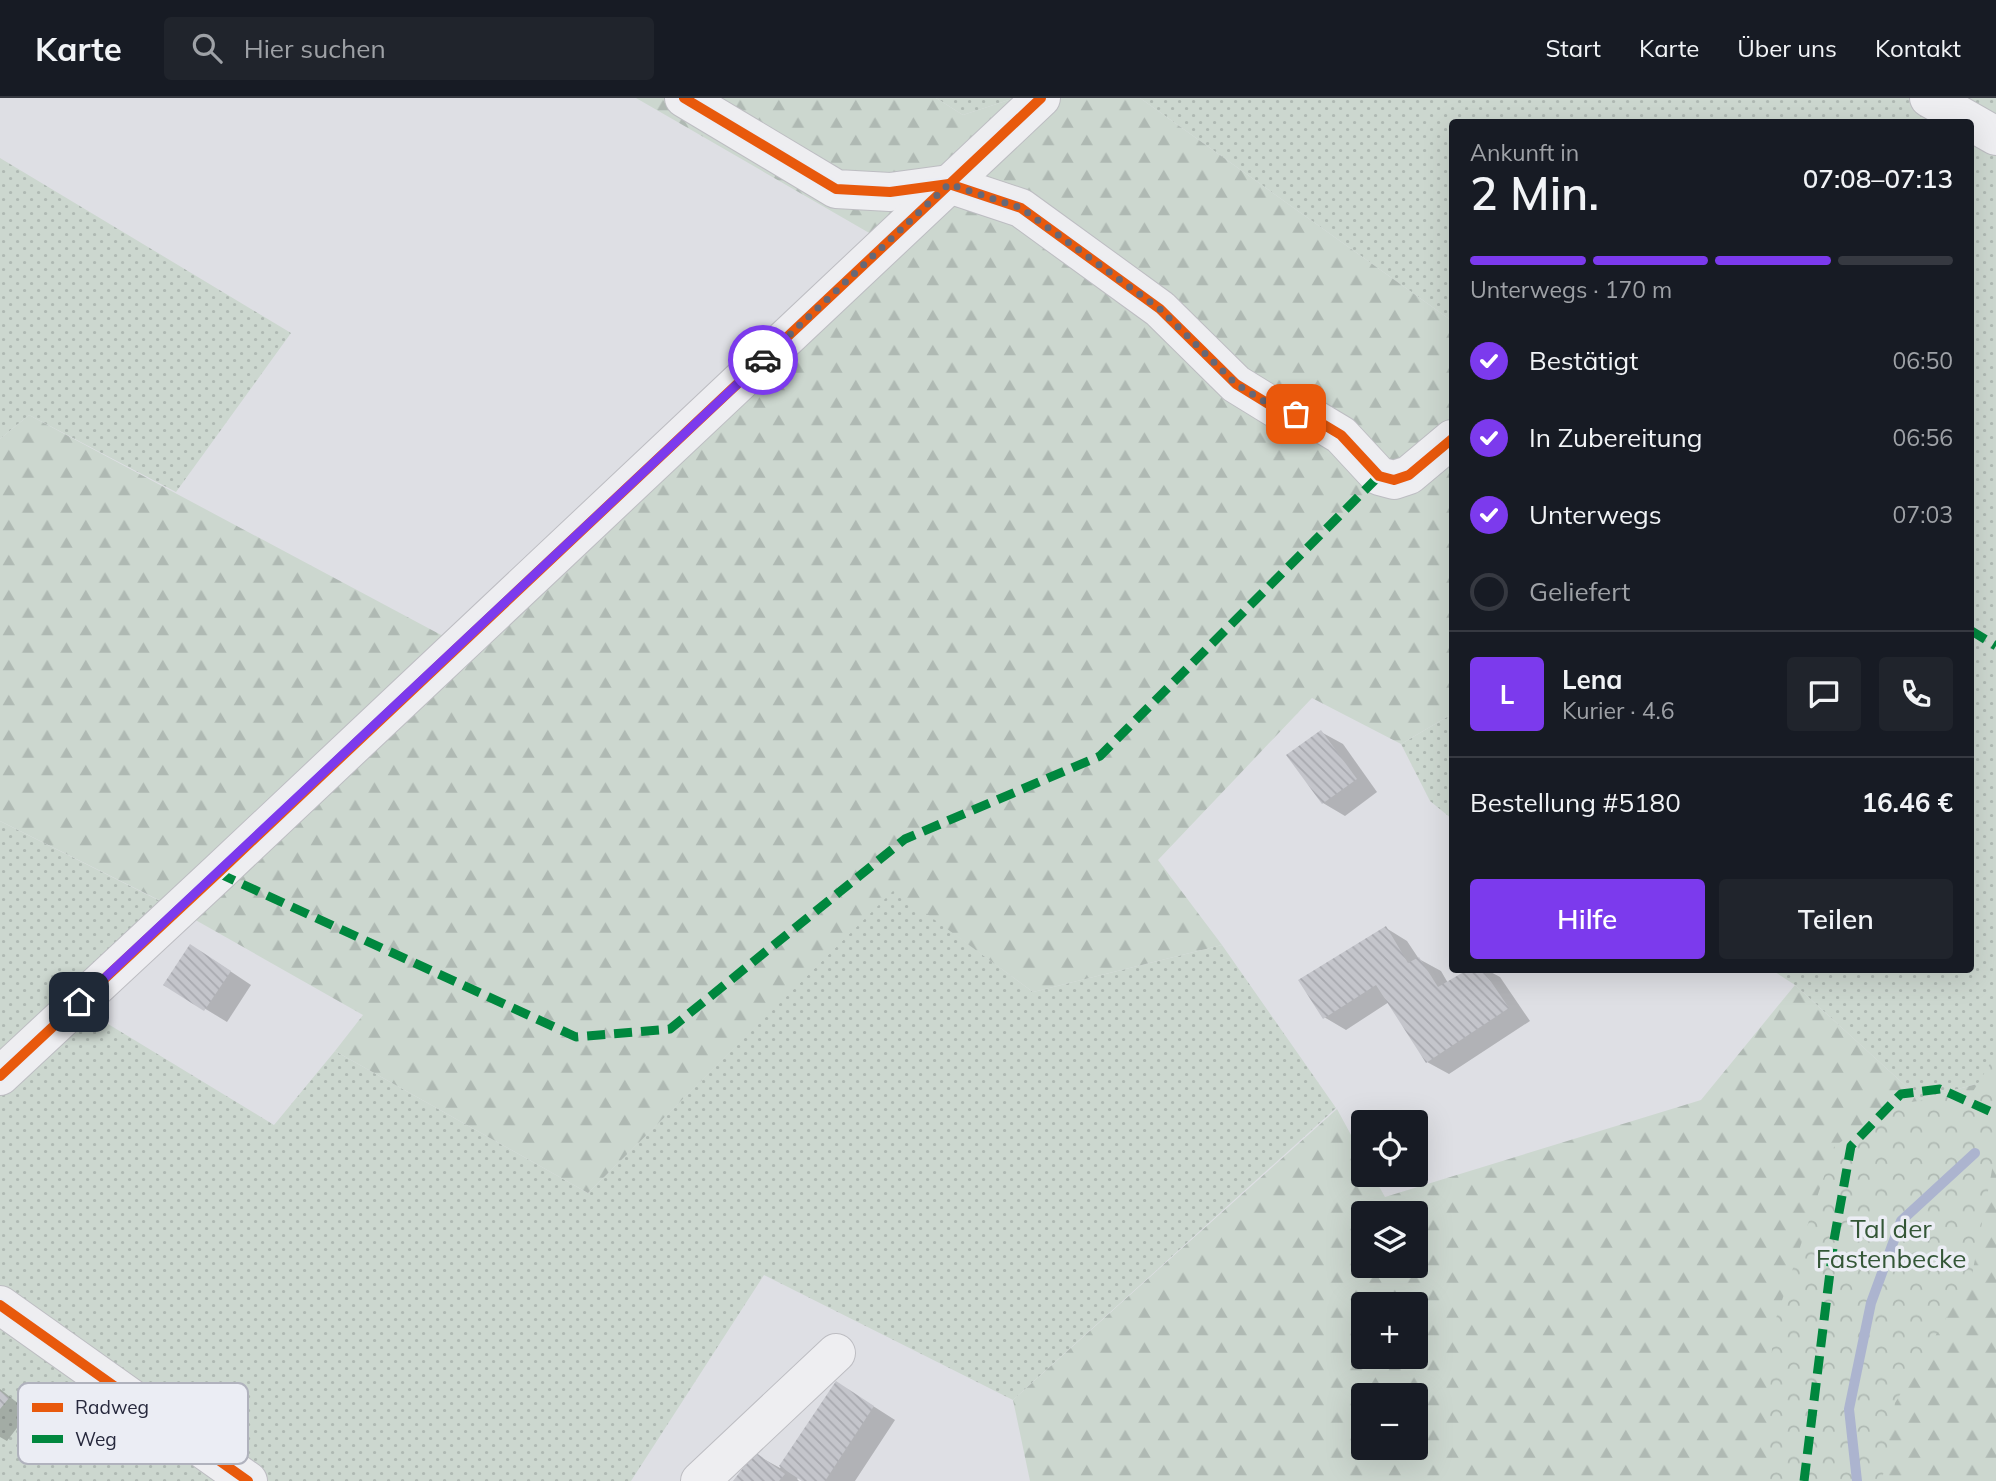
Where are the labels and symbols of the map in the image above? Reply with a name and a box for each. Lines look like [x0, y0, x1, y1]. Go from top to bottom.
courier [728, 325, 798, 395]
pin [1266, 384, 1326, 444]
pin [49, 972, 109, 1032]
park label: Tal der Fastenbecke [1816, 1212, 1966, 1275]
legend [18, 1383, 248, 1464]
text: Radweg [75, 1395, 149, 1419]
text: Weg [75, 1427, 117, 1451]

